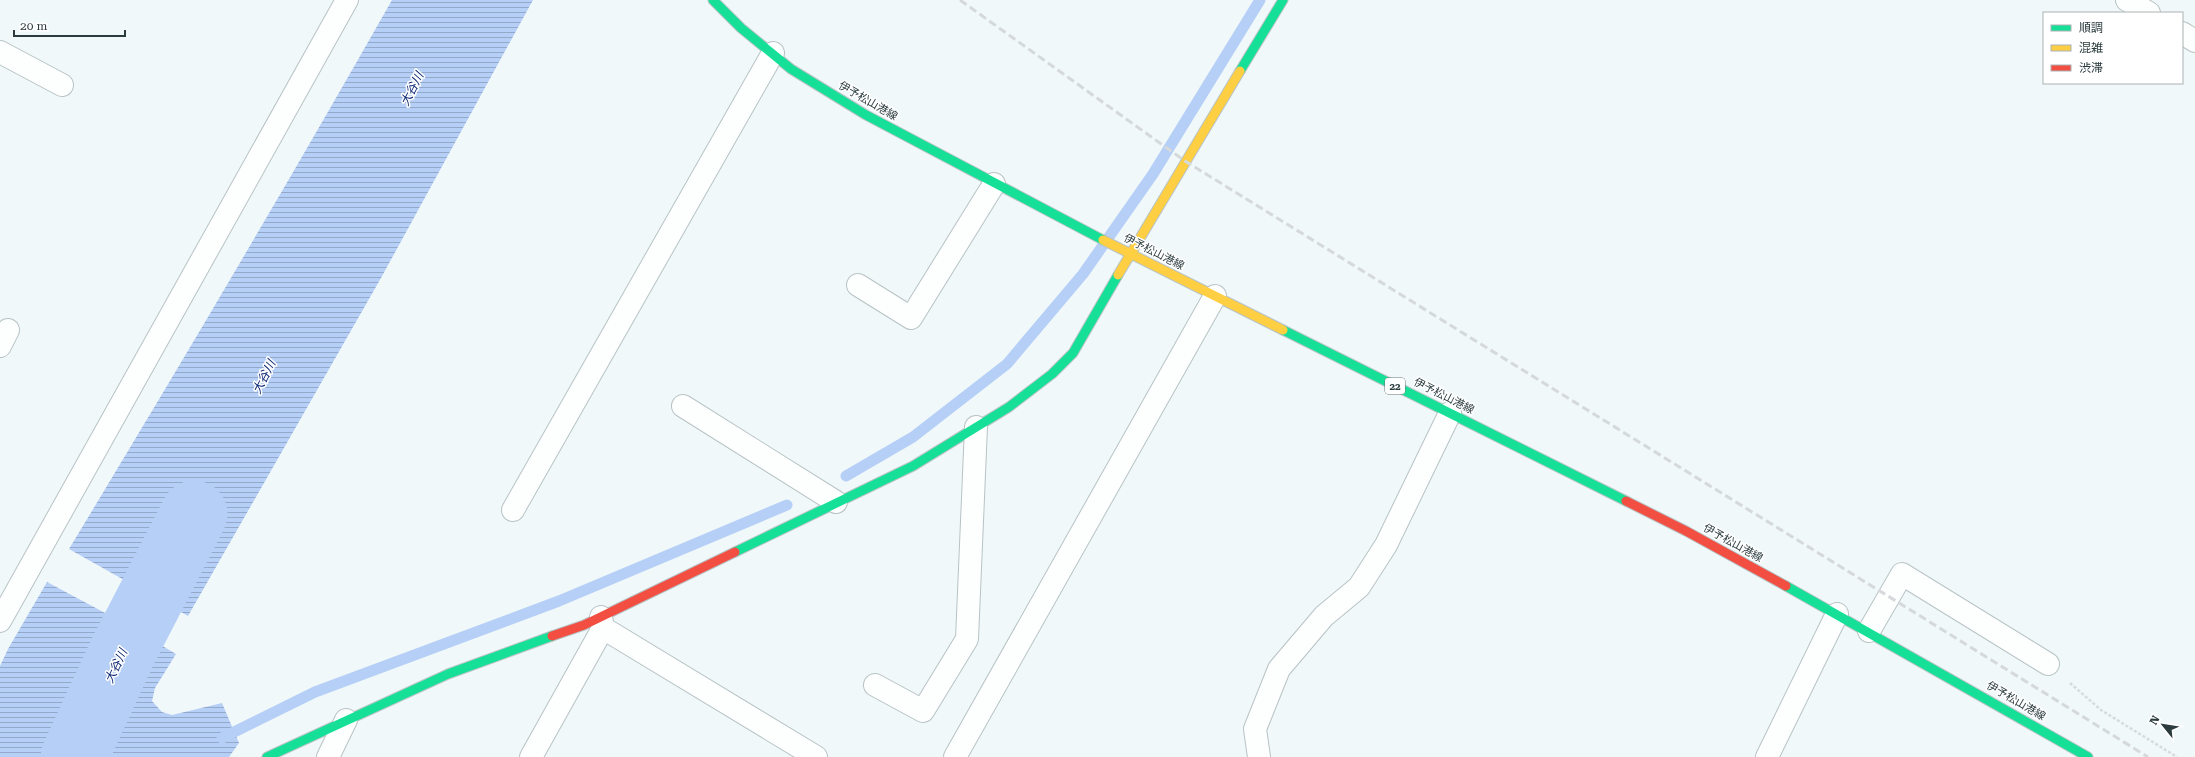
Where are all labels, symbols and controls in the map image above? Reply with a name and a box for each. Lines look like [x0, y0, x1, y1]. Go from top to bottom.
scale bar [14, 12, 125, 38]
legend [2043, 12, 2183, 84]
text: 20 m [20, 19, 47, 33]
text: 順調 [2079, 21, 2103, 35]
text: 混雑 [2079, 41, 2103, 55]
text: 渋滞 [2079, 61, 2103, 75]
water label: 大谷川 [398, 68, 427, 108]
street label: 伊予松山港線 [836, 79, 900, 123]
street label: 伊予松山港線 [1122, 231, 1186, 273]
water label: 大谷川 [250, 356, 279, 396]
street label: 伊予松山港線 [1412, 375, 1476, 417]
road number: 22 [1385, 378, 1405, 394]
street label: 伊予松山港線 [1701, 521, 1765, 565]
water label: 大谷川 [102, 645, 131, 685]
street label: 伊予松山港線 [1984, 679, 2048, 723]
north arrow [2143, 705, 2183, 745]
text: N [2147, 713, 2163, 727]

